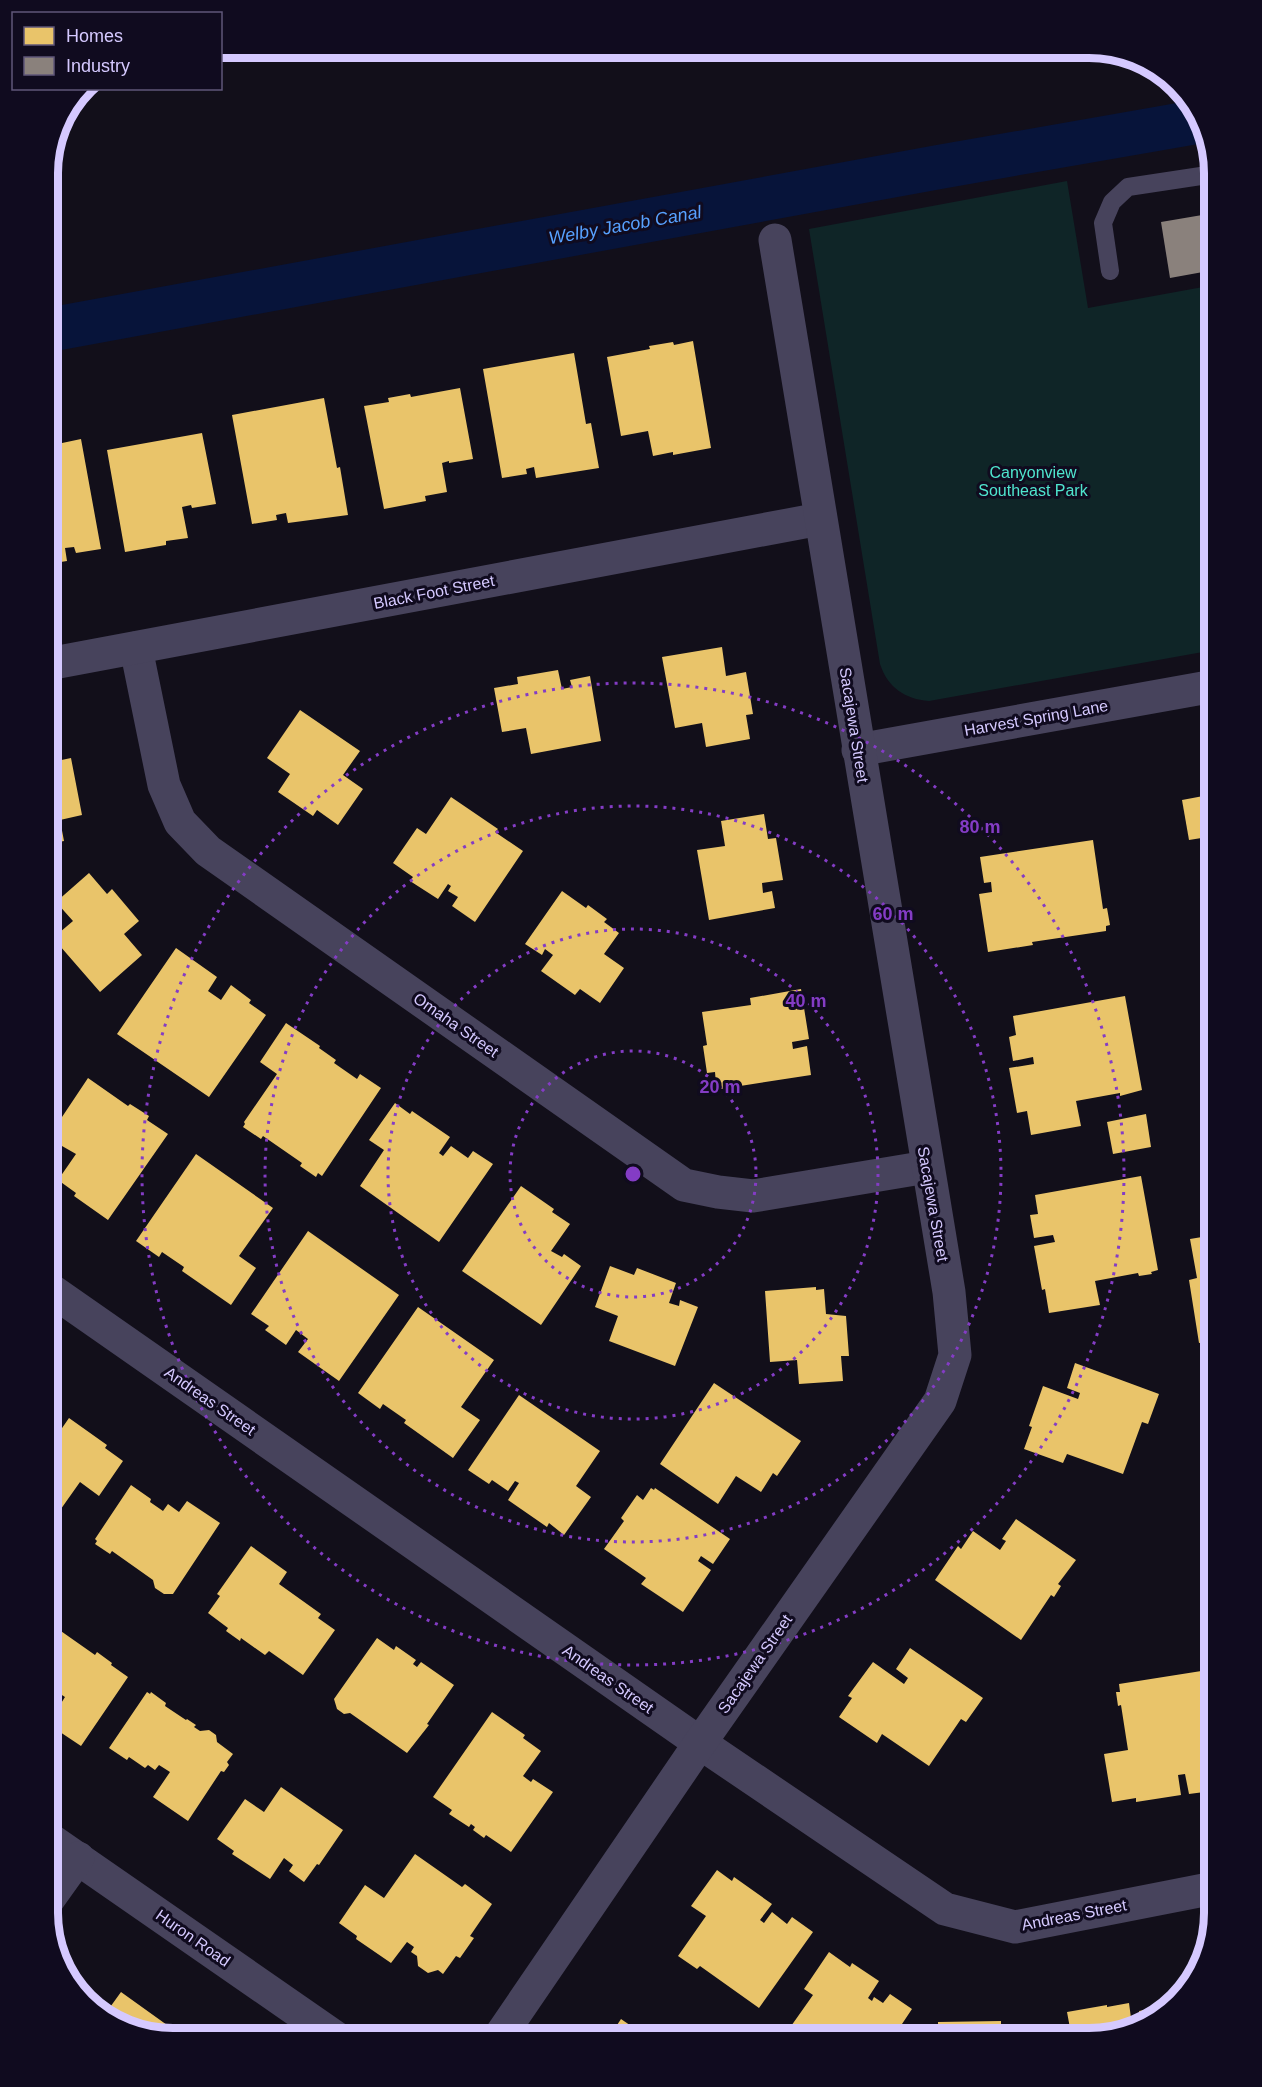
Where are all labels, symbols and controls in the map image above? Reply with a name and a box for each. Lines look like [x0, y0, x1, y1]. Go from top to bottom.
legend [12, 12, 222, 90]
text: Homes [66, 26, 123, 46]
text: Industry [66, 56, 130, 76]
water label: Welby Jacob Canal [547, 202, 704, 248]
park label: Canyonview Southeast Park [978, 464, 1089, 499]
street label: Black Foot Street [372, 572, 496, 612]
street label: Sacajewa Street [836, 666, 872, 784]
street label: Harvest Spring Lane [963, 697, 1109, 739]
text: 80 m [959, 817, 1001, 837]
text: 60 m [872, 904, 914, 924]
street label: Omaha Street [410, 989, 502, 1061]
text: 40 m [785, 991, 827, 1011]
text: 20 m [699, 1077, 741, 1097]
street label: Sacajewa Street [915, 1145, 952, 1263]
centre of rings [623, 1164, 643, 1184]
street label: Andreas Street [161, 1363, 259, 1439]
street label: Sacajewa Street [715, 1611, 796, 1717]
street label: Andreas Street [559, 1641, 657, 1717]
street label: Andreas Street [1020, 1896, 1129, 1934]
street label: Huron Road [153, 1906, 233, 1970]

